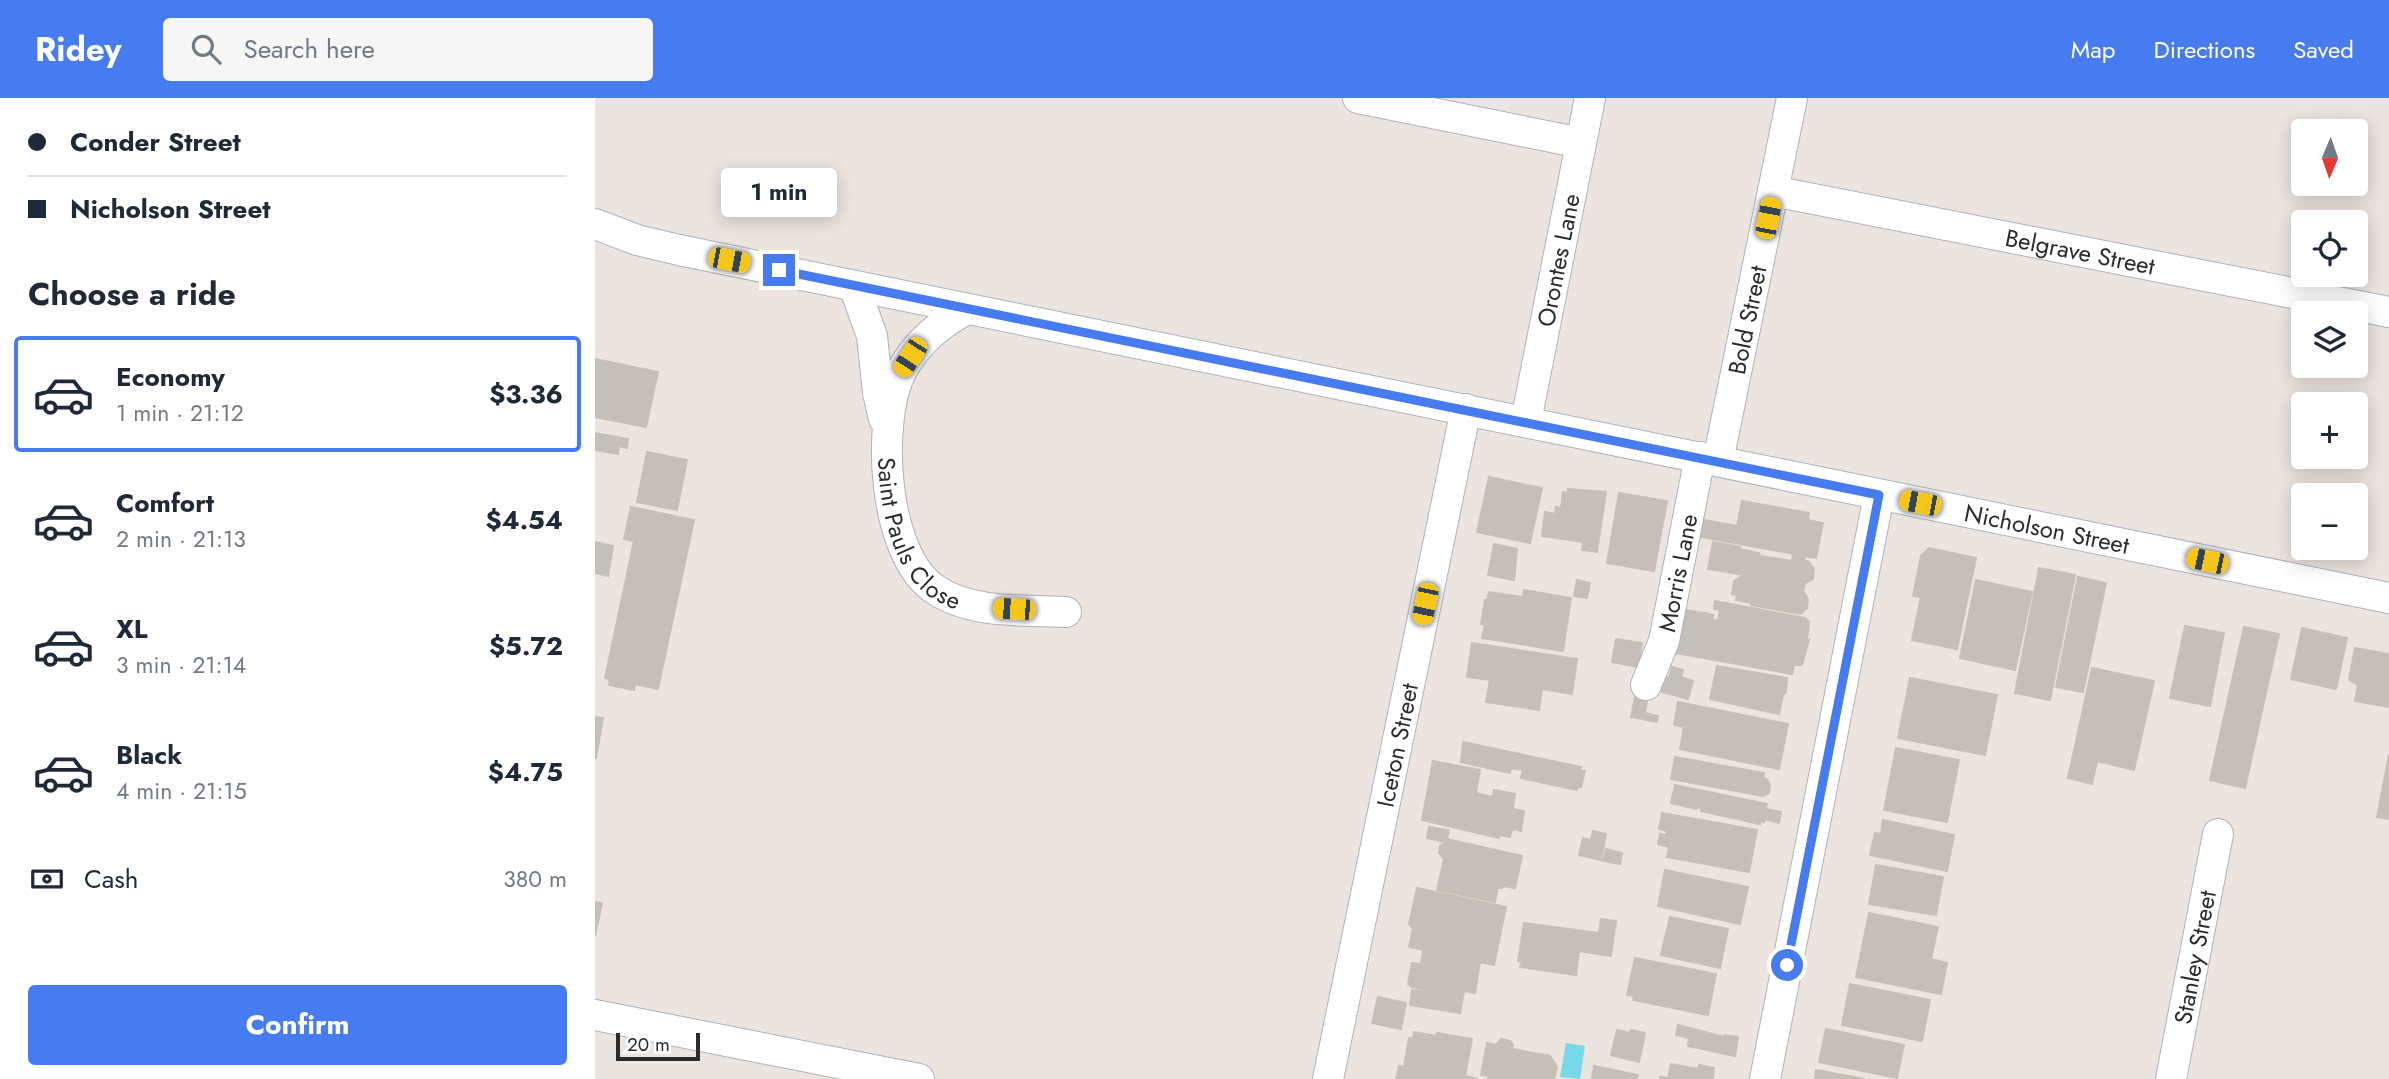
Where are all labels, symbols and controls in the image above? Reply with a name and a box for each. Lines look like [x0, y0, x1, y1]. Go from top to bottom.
search box [163, 18, 653, 81]
text: Ridey [35, 26, 121, 73]
icon: search [187, 30, 225, 68]
text: Search here [243, 30, 375, 68]
text: Map [2071, 32, 2116, 67]
text: Directions [2154, 32, 2255, 67]
text: Saved [2293, 32, 2354, 67]
north arrow [2291, 119, 2368, 196]
map controls [2291, 119, 2368, 560]
text: Conder Street [70, 123, 241, 161]
callout: 1 min [721, 169, 837, 218]
text: 1 min [750, 175, 808, 209]
text: Nicholson Street [70, 190, 271, 228]
street label: Orontes Lane [1528, 191, 1588, 330]
car [1754, 195, 1783, 241]
button: locate [2291, 210, 2368, 287]
street label: Belgrave Street [2002, 220, 2158, 283]
car [707, 246, 752, 274]
route end [763, 254, 795, 286]
street label: Bold Street [1719, 262, 1775, 377]
text: Choose a ride [28, 271, 236, 317]
button: layers [2291, 301, 2368, 378]
car [890, 334, 931, 380]
text: Economy [116, 358, 225, 396]
icon: car [32, 363, 95, 426]
text: $3.36 [489, 375, 563, 413]
button: + [2291, 392, 2368, 469]
text: 1 min · 21:12 [116, 396, 244, 430]
street label: Saint Pauls Close [869, 456, 966, 618]
button: − [2291, 483, 2368, 560]
text: Comfort [116, 484, 214, 522]
icon: car [32, 489, 95, 552]
car [1898, 489, 1943, 517]
street label: Nicholson Street [1961, 495, 2133, 562]
text: $4.54 [485, 501, 563, 539]
street label: Morris Lane [1649, 511, 1706, 635]
text: 2 min · 21:13 [116, 522, 246, 556]
car [2185, 546, 2230, 576]
car [1411, 581, 1440, 627]
car [993, 597, 1036, 621]
text: XL [116, 610, 148, 648]
icon: car [32, 615, 95, 678]
text: $5.72 [489, 627, 563, 665]
text: 3 min · 21:14 [116, 648, 246, 682]
street label: Iceton Street [1367, 680, 1427, 810]
text: Black [116, 736, 182, 774]
icon: car [32, 741, 95, 804]
text: $4.75 [488, 753, 563, 791]
text: 4 min · 21:15 [116, 774, 247, 808]
icon: cash [28, 860, 66, 898]
text: Cash [84, 860, 138, 898]
text: 380 m [503, 862, 567, 896]
street label: Stanley Street [2164, 887, 2224, 1027]
route start [1771, 949, 1803, 981]
button: Confirm [28, 985, 567, 1065]
scale bar [616, 1030, 700, 1062]
text: 20 m [627, 1031, 670, 1058]

